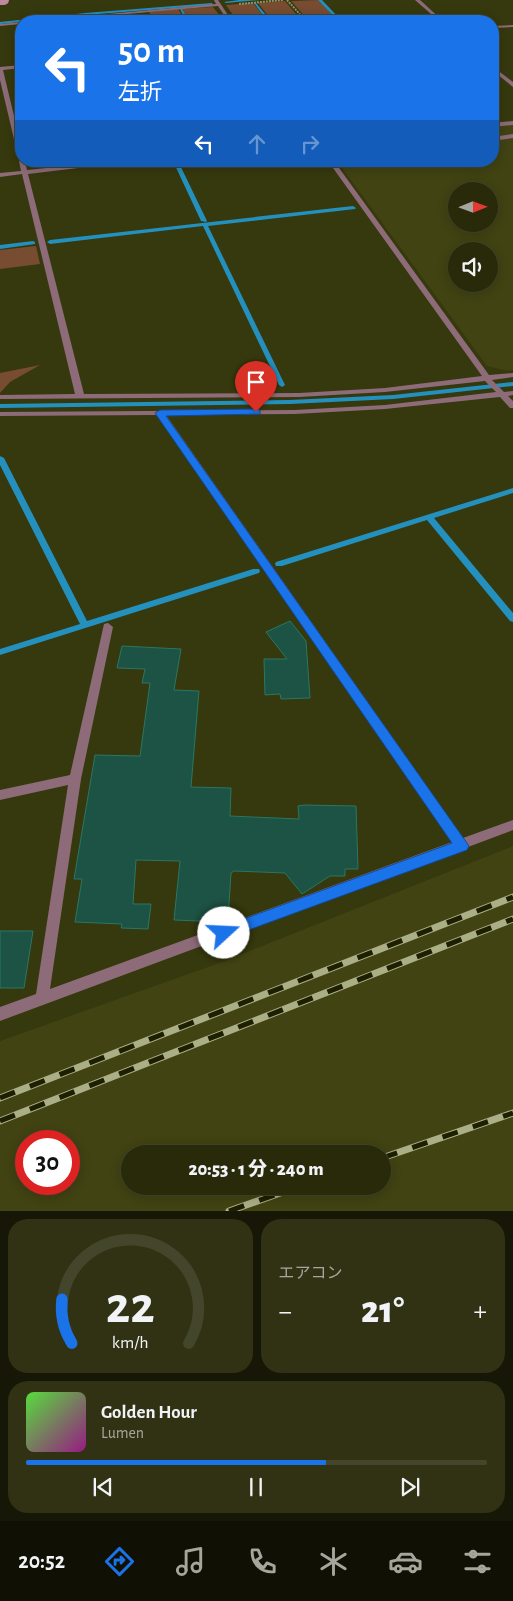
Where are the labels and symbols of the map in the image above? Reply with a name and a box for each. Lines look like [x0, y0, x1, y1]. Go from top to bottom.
north arrow [448, 182, 498, 232]
pin [235, 361, 277, 412]
position arrow [197, 906, 249, 958]
speed limit sign: 30 [15, 1130, 80, 1195]

